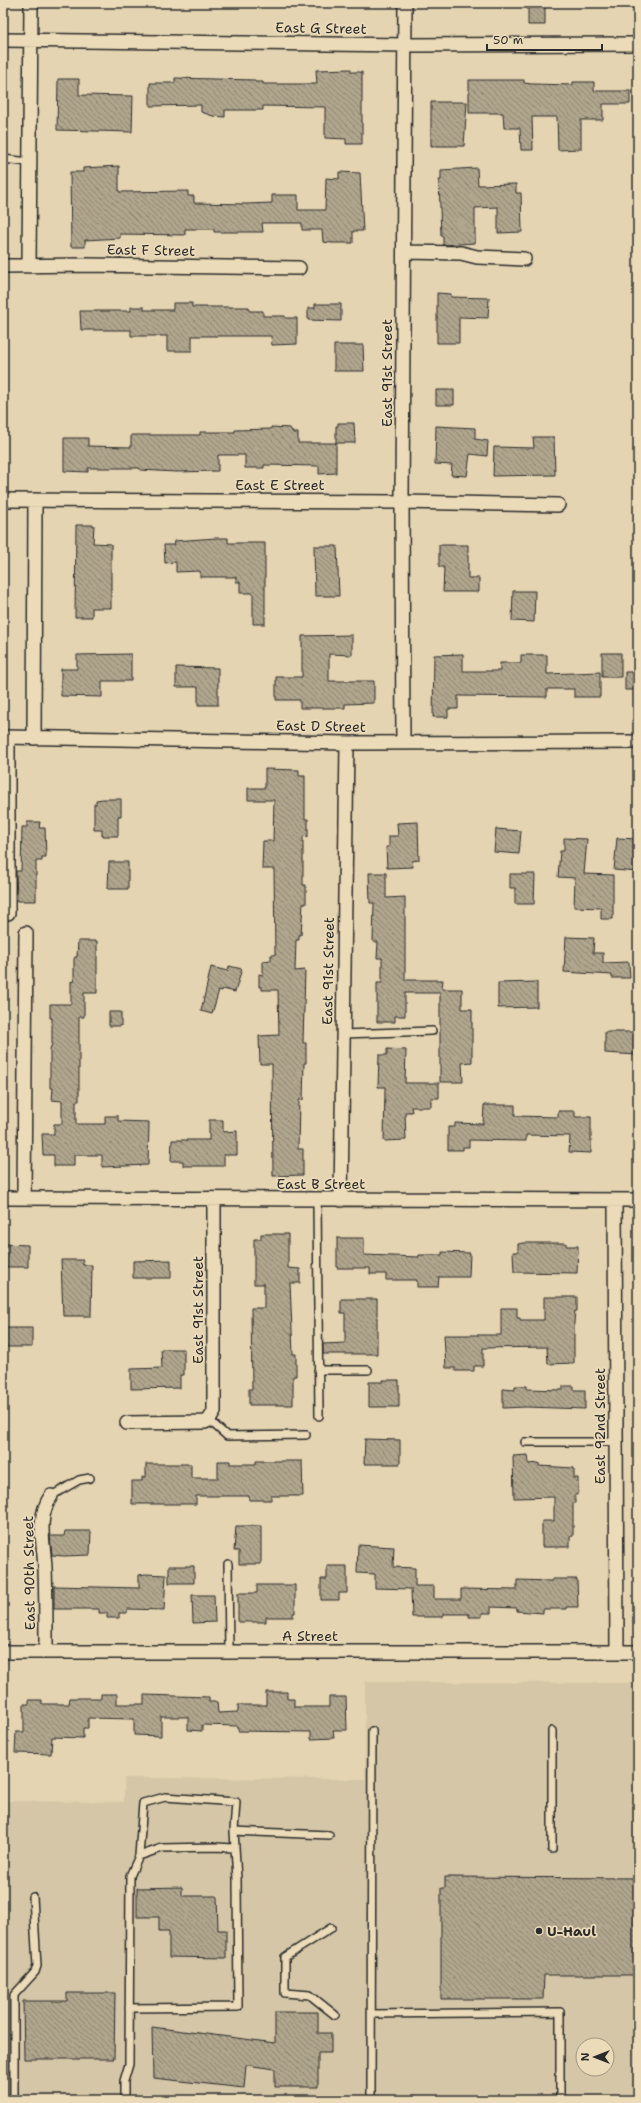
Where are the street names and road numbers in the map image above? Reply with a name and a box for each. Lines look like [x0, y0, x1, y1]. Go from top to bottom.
street label: East G Street [275, 18, 367, 38]
street label: East F Street [107, 240, 195, 260]
street label: East 91st Street [378, 319, 396, 427]
street label: East E Street [235, 476, 325, 494]
street label: East D Street [276, 716, 366, 736]
street label: East 91st Street [318, 917, 338, 1025]
street label: East B Street [277, 1175, 365, 1193]
street label: East 91st Street [189, 1256, 207, 1364]
street label: East 92nd Street [591, 1368, 609, 1484]
street label: East 90th Street [19, 1516, 39, 1630]
street label: A Street [282, 1627, 338, 1645]

